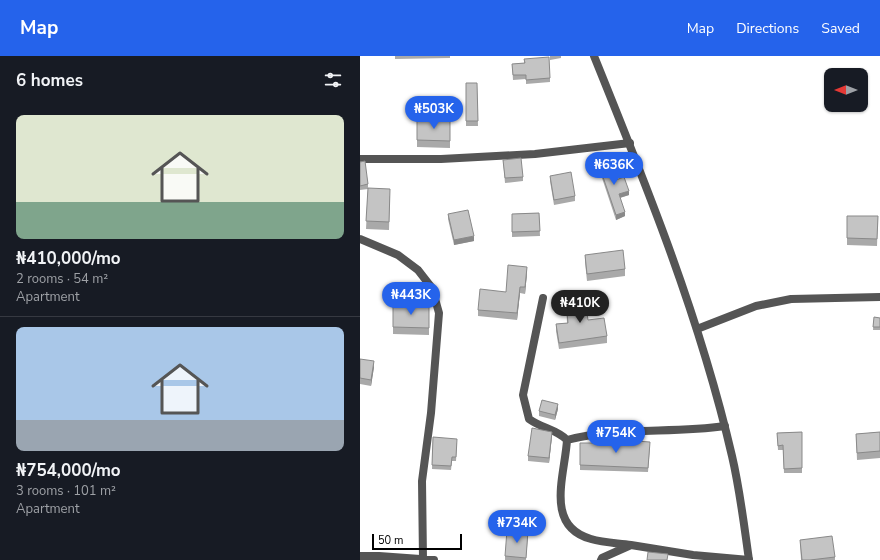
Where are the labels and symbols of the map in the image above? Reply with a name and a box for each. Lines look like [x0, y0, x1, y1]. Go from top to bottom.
north arrow [824, 68, 868, 112]
pin: ₦503K [406, 96, 462, 130]
pin: ₦636K [586, 152, 642, 186]
pin: ₦443K [383, 282, 439, 316]
pin: ₦410K [552, 290, 608, 324]
pin: ₦754K [588, 420, 644, 454]
pin: ₦734K [489, 510, 545, 544]
scale bar [372, 532, 462, 551]

